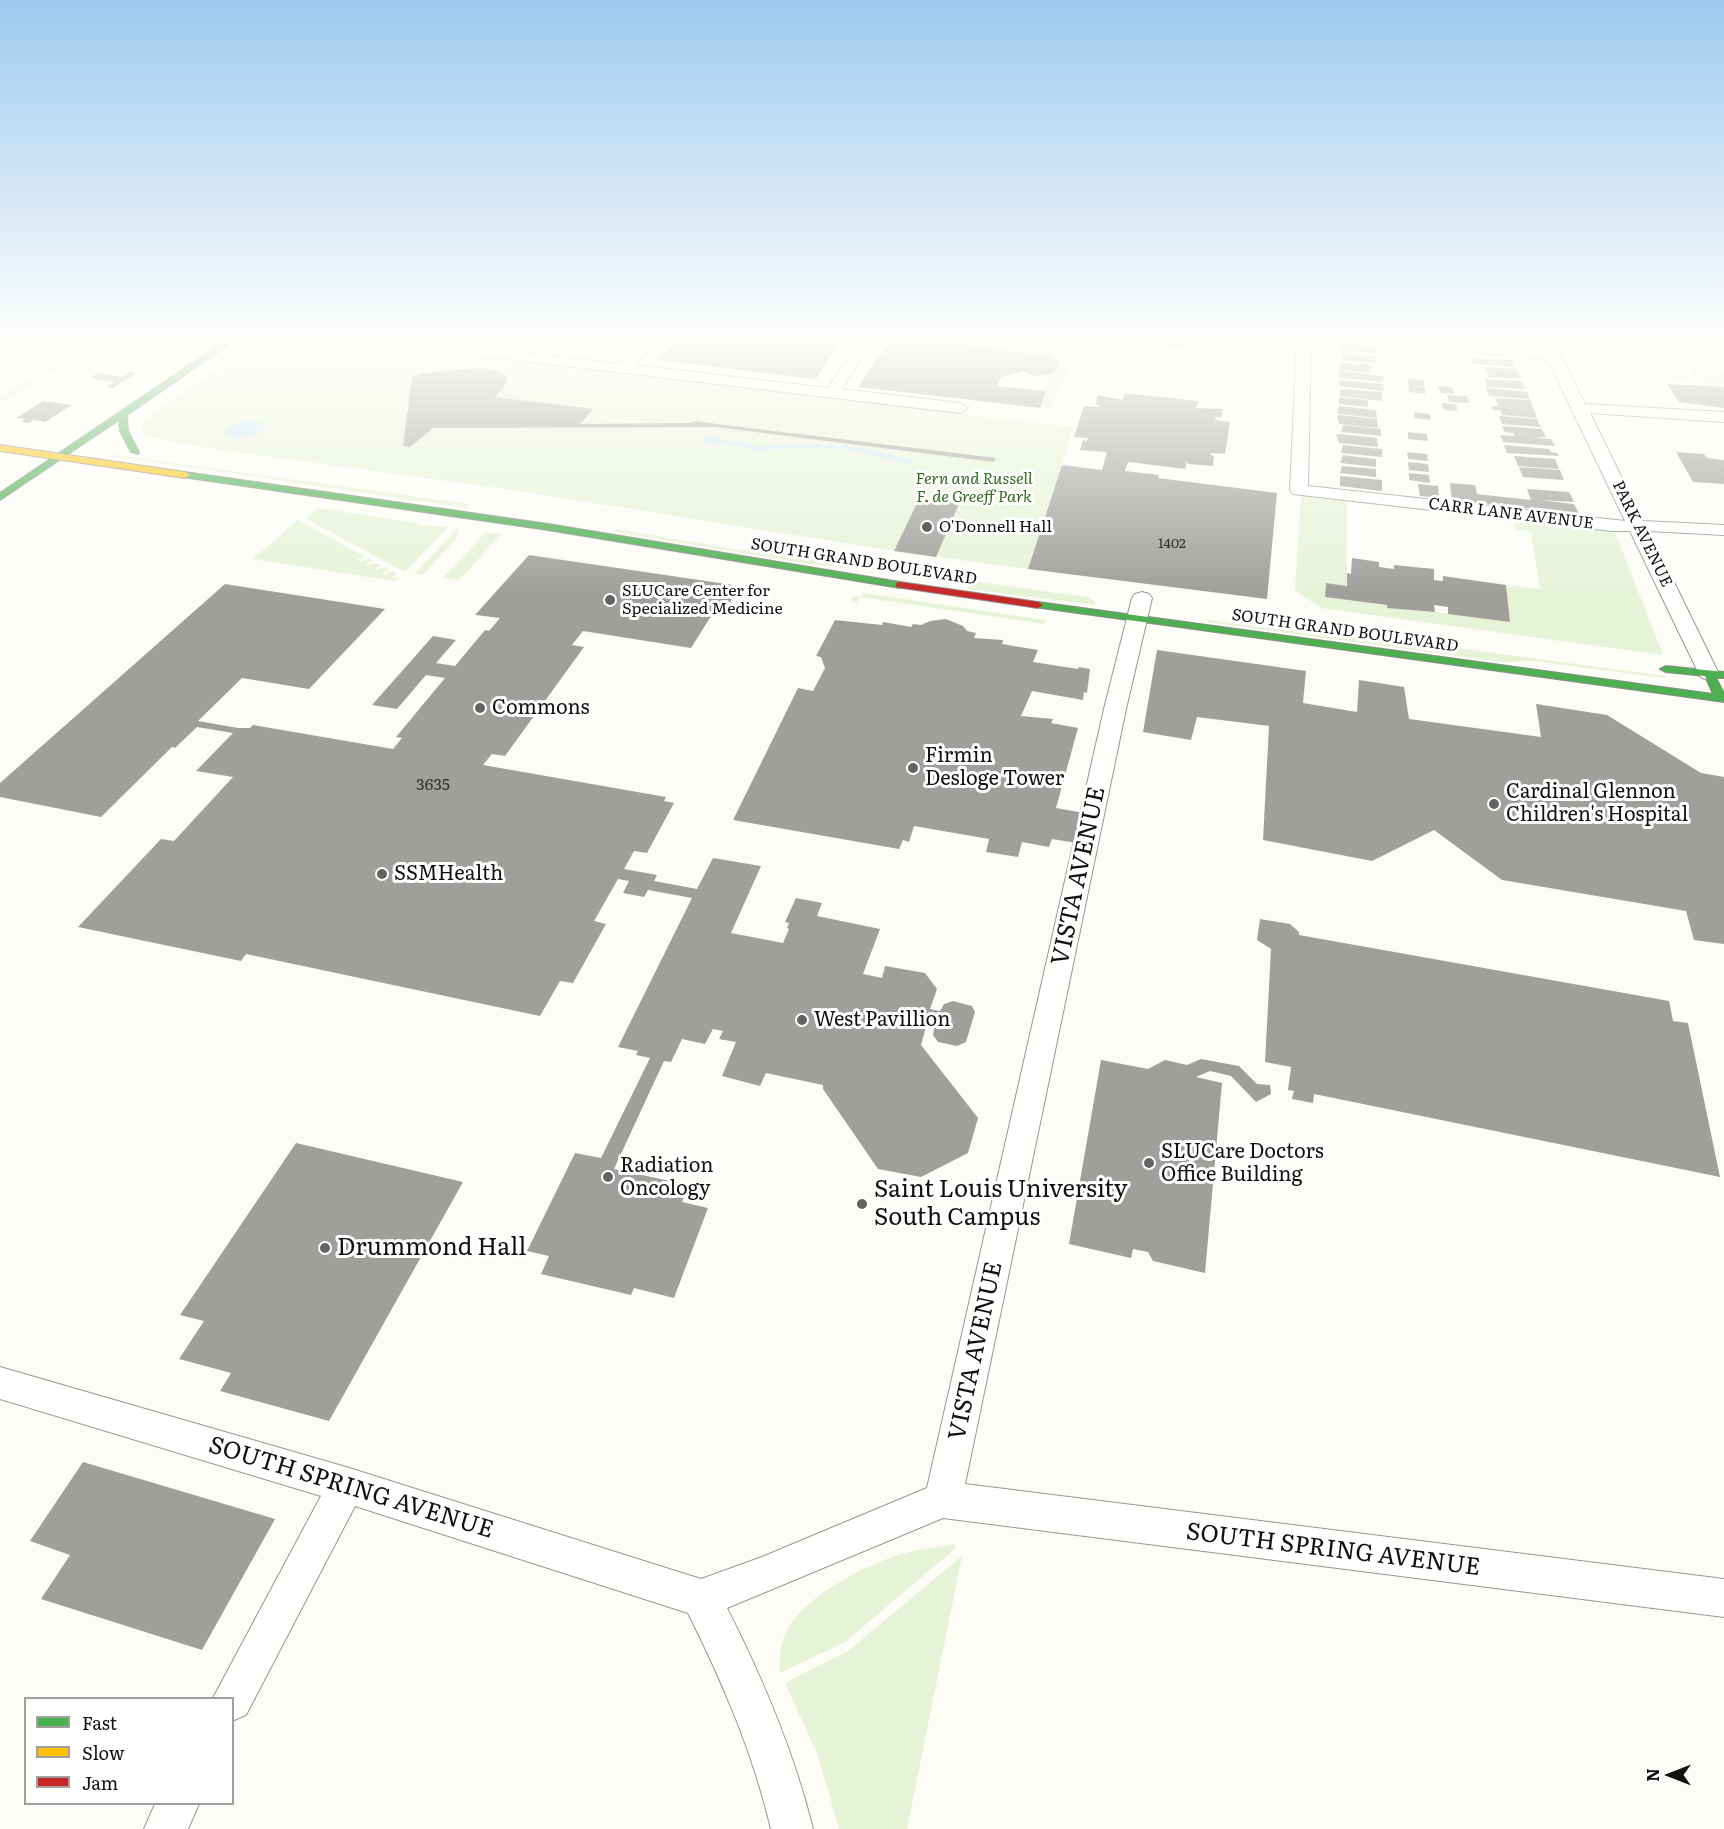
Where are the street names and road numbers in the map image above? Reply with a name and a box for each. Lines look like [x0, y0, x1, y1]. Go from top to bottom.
street label: PARK AVENUE [1608, 478, 1676, 590]
street label: CARR LANE AVENUE [1427, 494, 1595, 534]
street label: SOUTH GRAND BOULEVARD [750, 535, 978, 589]
street label: SOUTH GRAND BOULEVARD [1230, 606, 1460, 656]
street label: VISTA AVENUE [1046, 784, 1112, 968]
street label: VISTA AVENUE [943, 1259, 1009, 1443]
street label: SOUTH SPRING AVENUE [205, 1431, 497, 1545]
street label: SOUTH SPRING AVENUE [1184, 1518, 1482, 1582]

